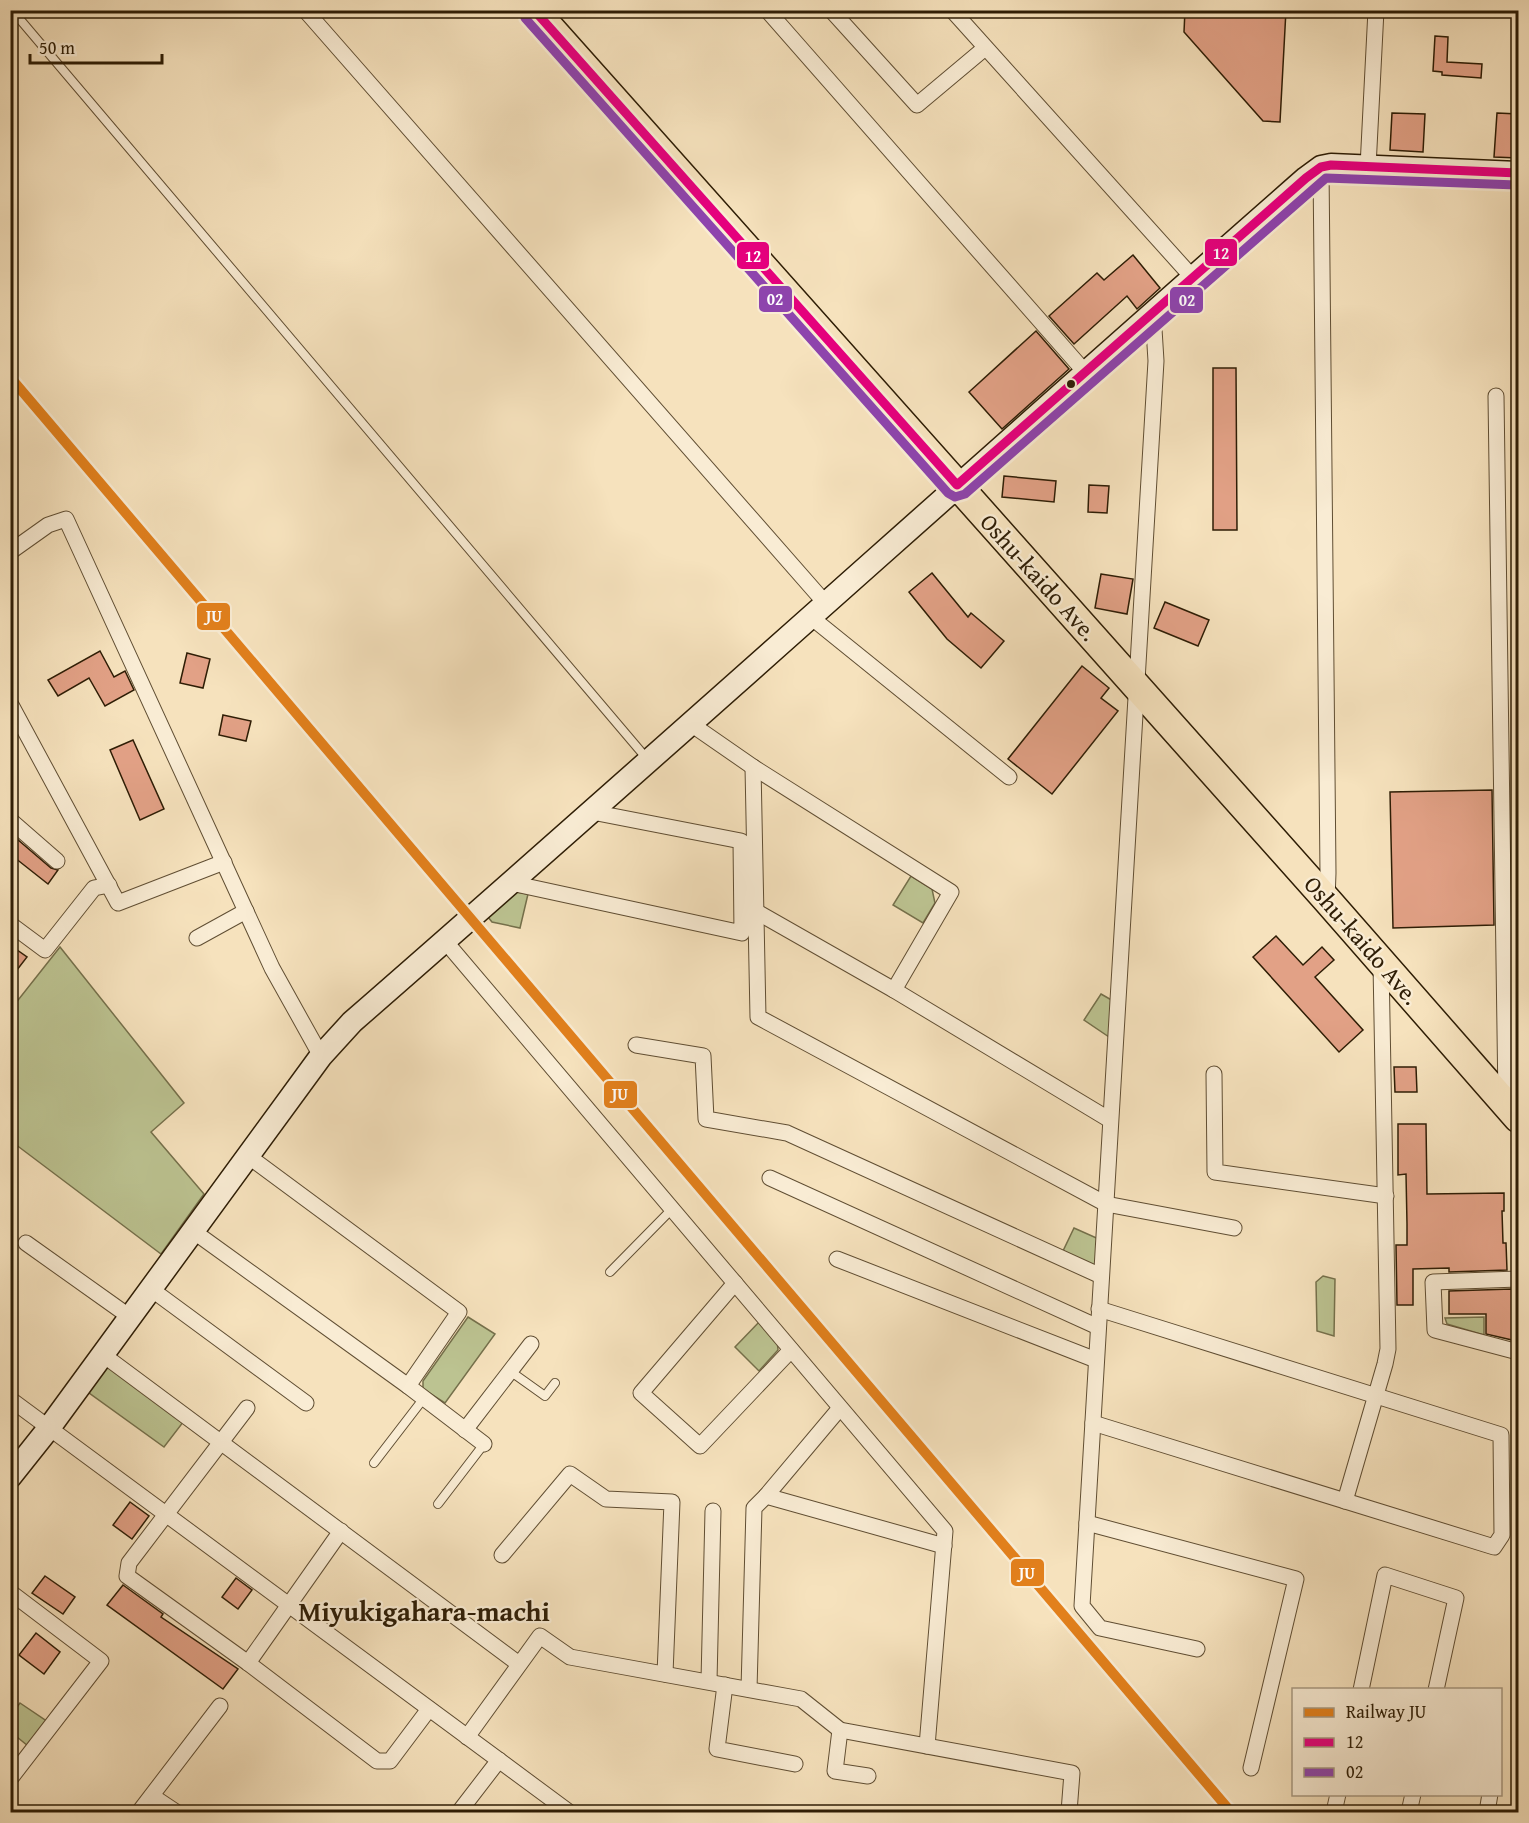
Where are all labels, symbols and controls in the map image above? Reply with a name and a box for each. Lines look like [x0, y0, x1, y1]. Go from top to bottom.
scale bar [30, 27, 162, 65]
text: 50 m [39, 34, 75, 61]
line badge: 12 [1204, 238, 1238, 267]
line badge: 12 [736, 241, 770, 270]
text: 12 [1213, 241, 1229, 265]
text: 12 [745, 244, 761, 268]
line badge: 02 [758, 285, 793, 313]
line badge: 02 [1169, 286, 1204, 314]
text: 02 [767, 287, 783, 311]
text: 02 [1179, 288, 1195, 312]
unlabelled marker [1065, 378, 1077, 390]
street label: Oshu-kaido Ave. [972, 505, 1106, 649]
line badge: JU [196, 602, 231, 631]
text: JU [203, 604, 222, 628]
street label: Oshu-kaido Ave. [1296, 868, 1428, 1012]
line badge: JU [603, 1080, 638, 1109]
text: JU [609, 1082, 628, 1106]
line badge: JU [1010, 1558, 1045, 1587]
text: JU [1016, 1561, 1035, 1585]
district label: Miyukigahara-machi [298, 1591, 550, 1631]
legend [1292, 1688, 1502, 1796]
text: Railway JU [1346, 1698, 1427, 1725]
text: 12 [1346, 1728, 1363, 1755]
text: 02 [1346, 1758, 1363, 1785]

